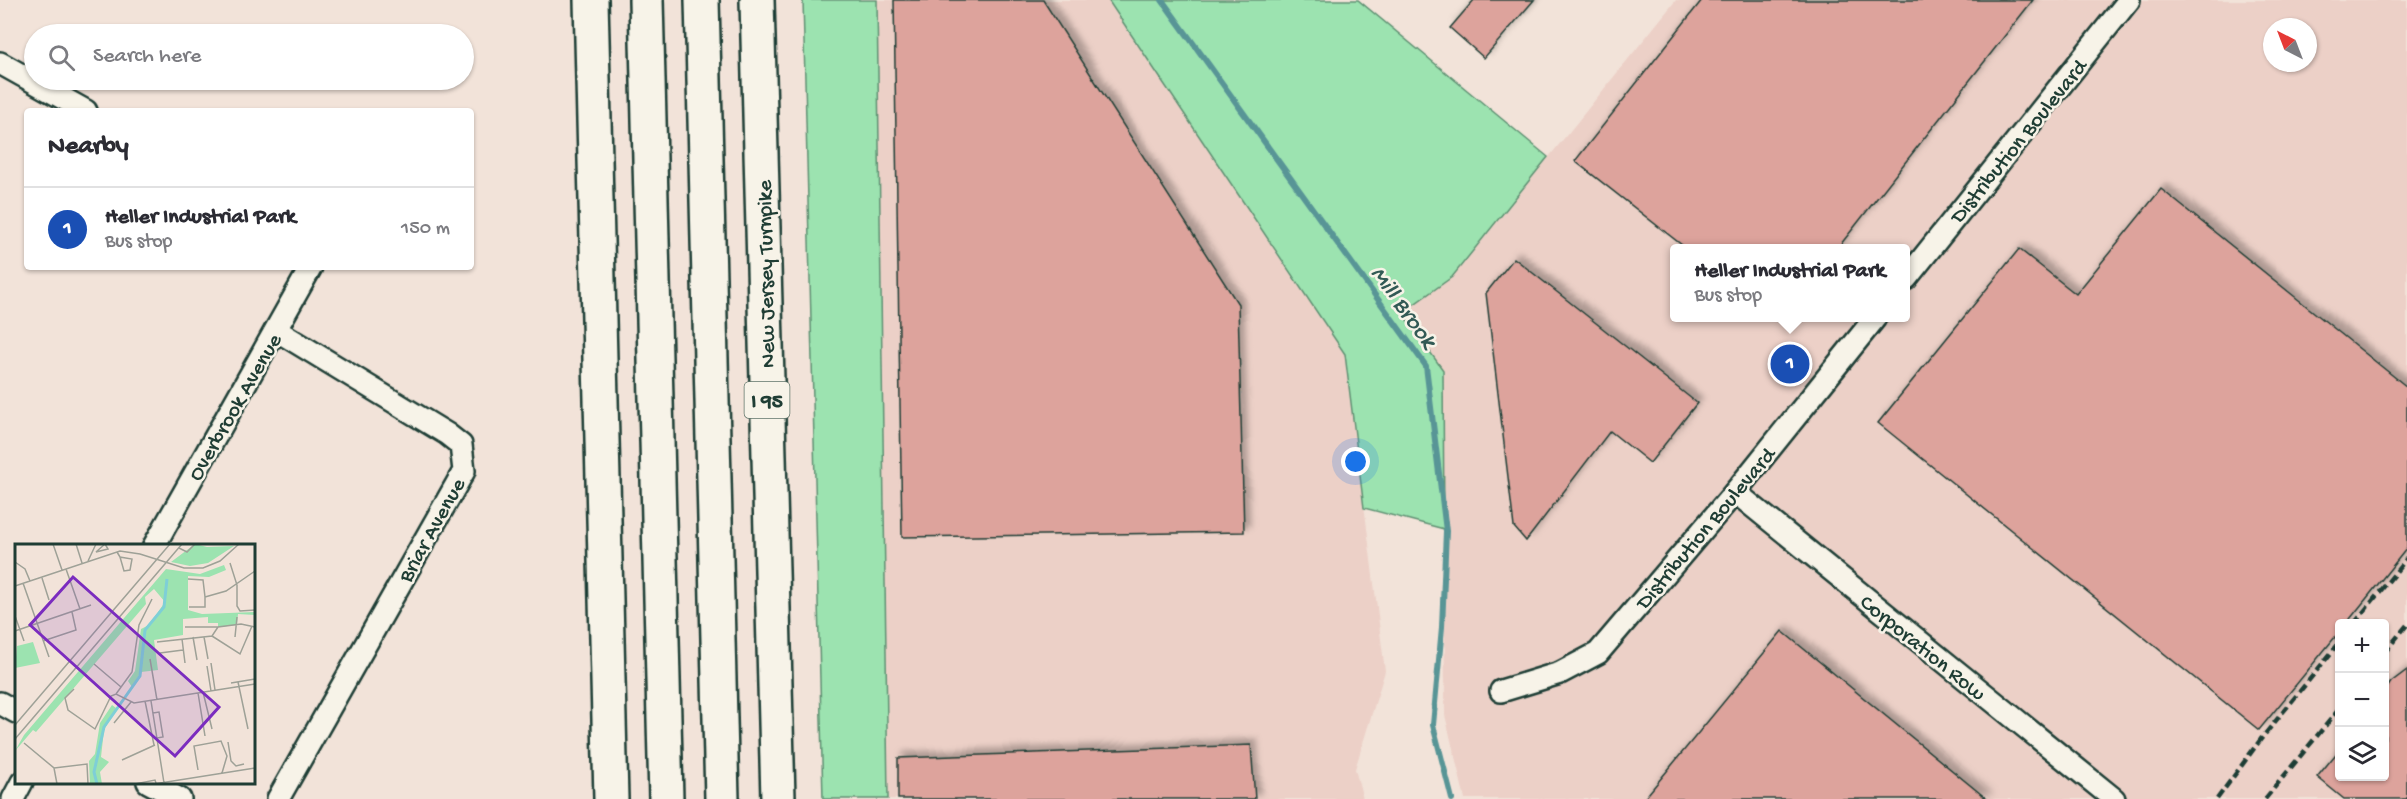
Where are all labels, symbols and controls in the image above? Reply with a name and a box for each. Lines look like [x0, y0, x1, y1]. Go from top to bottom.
north arrow [2263, 18, 2317, 72]
search box [24, 24, 474, 90]
icon: search [45, 41, 78, 74]
text: Search here [93, 44, 201, 70]
street label: Distribution Boulevard [1945, 54, 2096, 231]
text: Nearby [48, 132, 129, 163]
street label: New Jersey Turnpike [753, 179, 783, 368]
text: Heller Industrial Park [105, 205, 296, 231]
text: 1 [63, 218, 72, 241]
text: 150 m [401, 218, 450, 241]
text: Bus stop [105, 231, 172, 254]
popup [1670, 244, 1910, 322]
text: Heller Industrial Park [1695, 259, 1885, 285]
water label: Mill Brook [1363, 261, 1443, 357]
text: Bus stop [1695, 285, 1762, 308]
street label: Overbrook Avenue [184, 329, 289, 486]
pin: 1 [1770, 342, 1810, 386]
road number: I 95 [744, 382, 789, 418]
street label: Distribution Boulevard [1630, 442, 1784, 617]
your location [1341, 447, 1370, 476]
street label: Briar Avenue [394, 474, 473, 588]
inset map [15, 544, 255, 784]
street label: Corporation Row [1853, 590, 1990, 708]
map controls [2335, 619, 2389, 781]
button: + [2335, 619, 2389, 673]
button: − [2335, 673, 2389, 727]
button: layers [2335, 727, 2389, 781]

